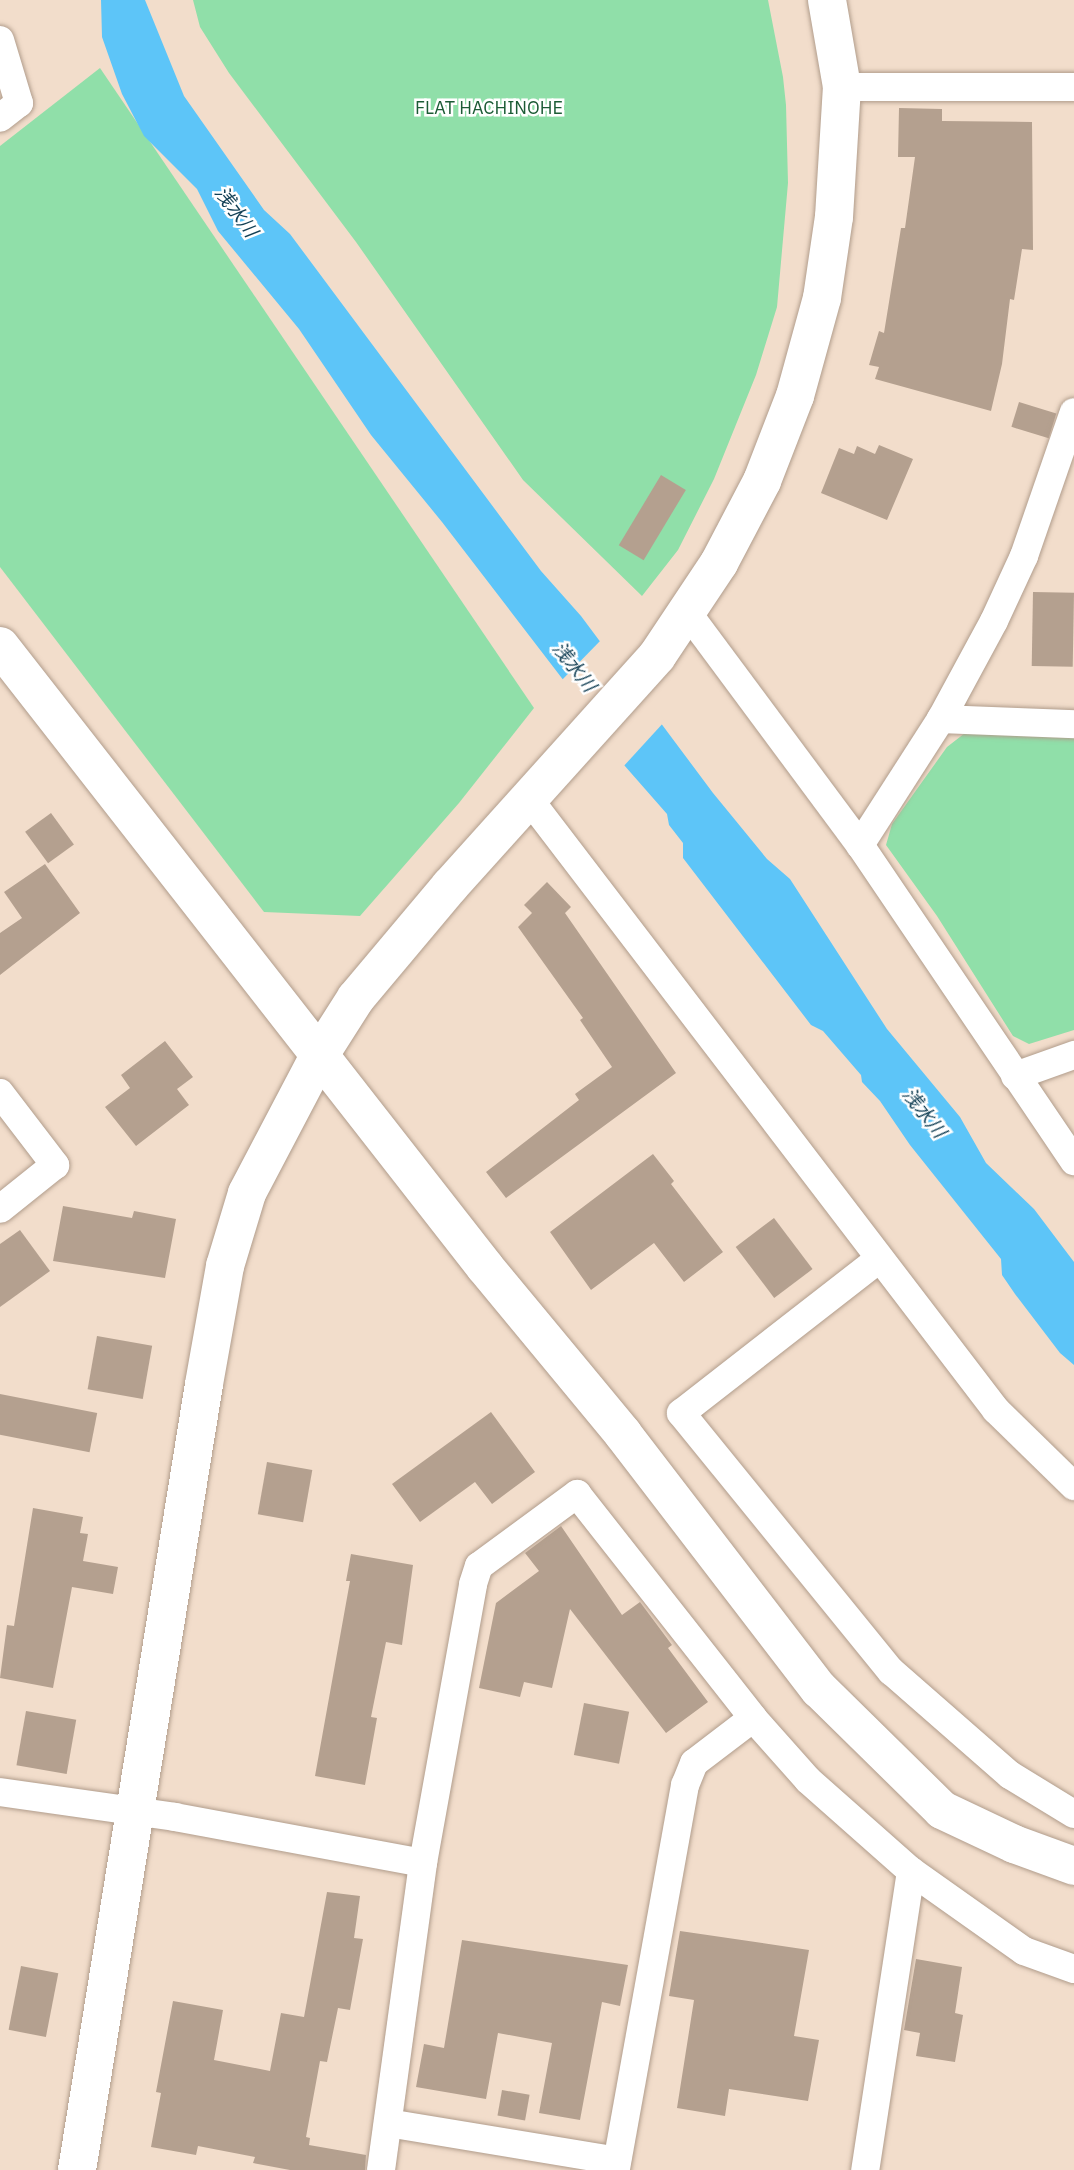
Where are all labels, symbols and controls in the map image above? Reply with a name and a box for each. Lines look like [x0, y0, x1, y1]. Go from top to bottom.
park label: FLAT HACHINOHE [415, 97, 563, 119]
water label: 浅水川 [210, 182, 262, 242]
water label: 浅水川 [547, 638, 601, 696]
water label: 浅水川 [897, 1084, 951, 1142]

